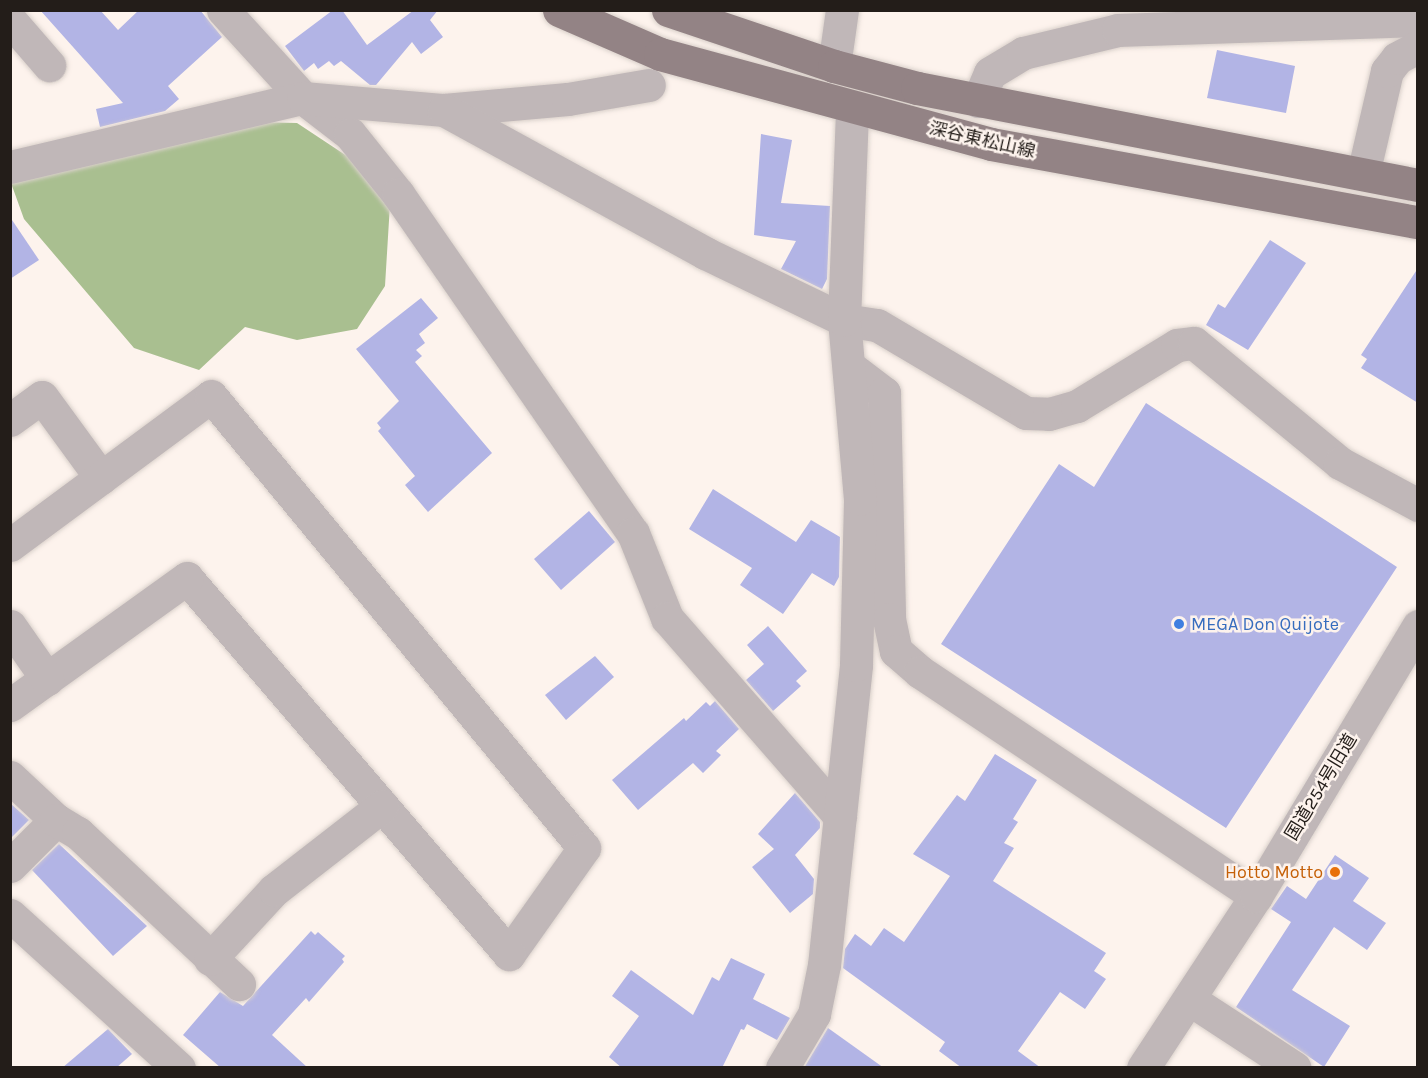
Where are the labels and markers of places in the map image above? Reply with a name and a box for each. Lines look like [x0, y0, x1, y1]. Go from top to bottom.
place label: MEGA Don Quijote [1191, 613, 1339, 635]
marker: MEGA Don Quijote [1172, 617, 1186, 631]
place label: Hotto Motto [1225, 861, 1323, 883]
marker: Hotto Motto [1328, 865, 1342, 879]

